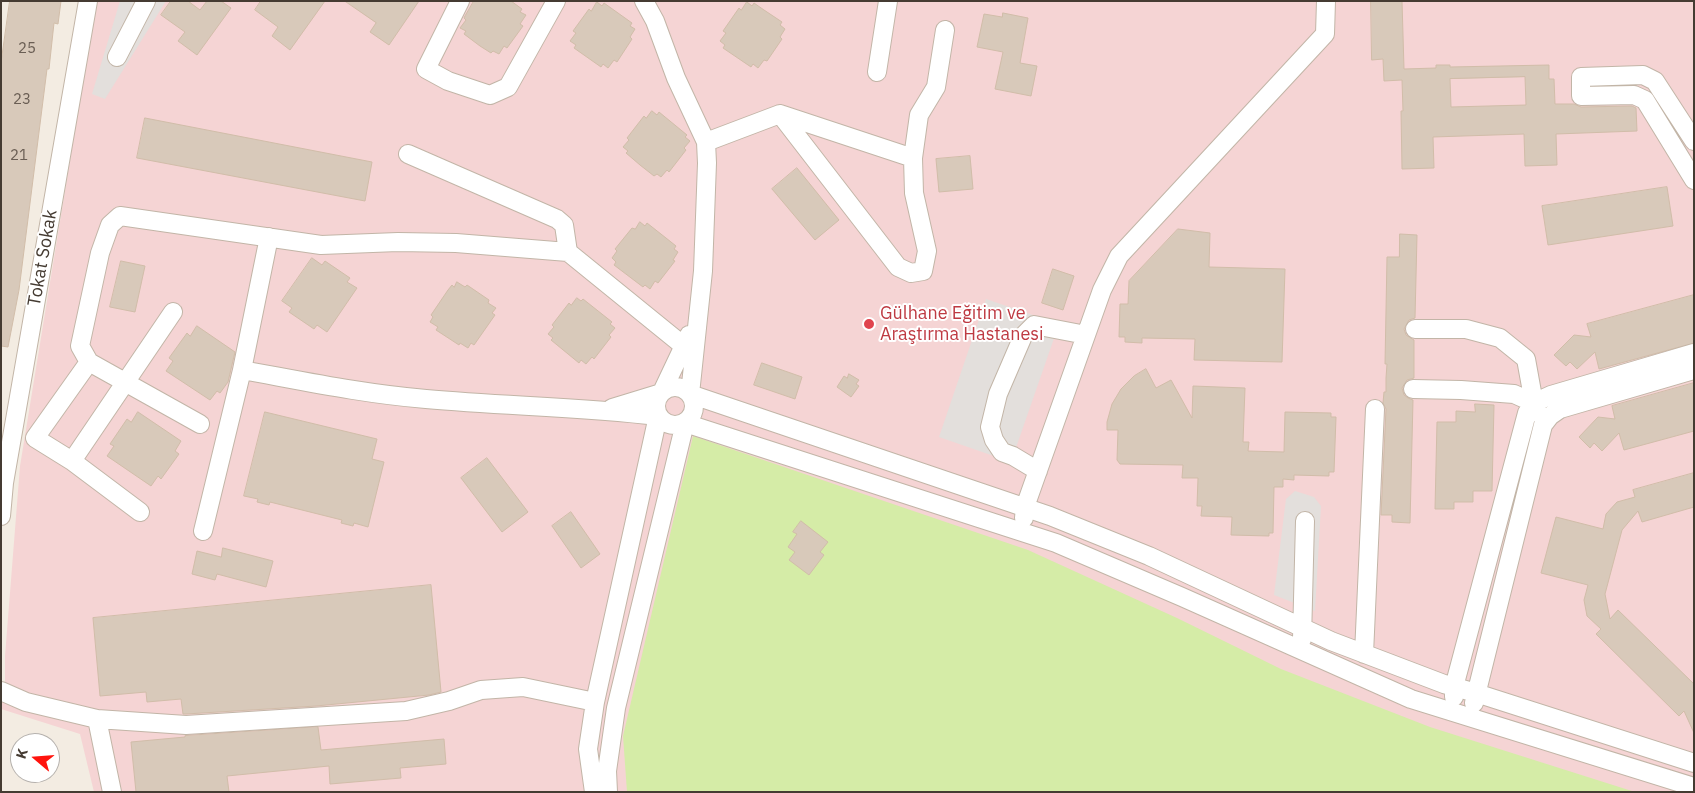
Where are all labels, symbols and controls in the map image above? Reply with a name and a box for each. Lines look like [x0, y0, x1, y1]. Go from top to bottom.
house number: 25 [18, 40, 36, 58]
house number: 23 [13, 91, 31, 109]
house number: 21 [10, 147, 28, 165]
street label: Tokat Sokak [24, 208, 62, 308]
place label: Gülhane Eğitim ve Araştırma Hastanesi [880, 303, 1044, 346]
marker: Gülhane Eğitim ve Araştırma Hastanesi [862, 317, 876, 331]
north arrow [10, 733, 60, 783]
text: K [12, 746, 32, 761]

